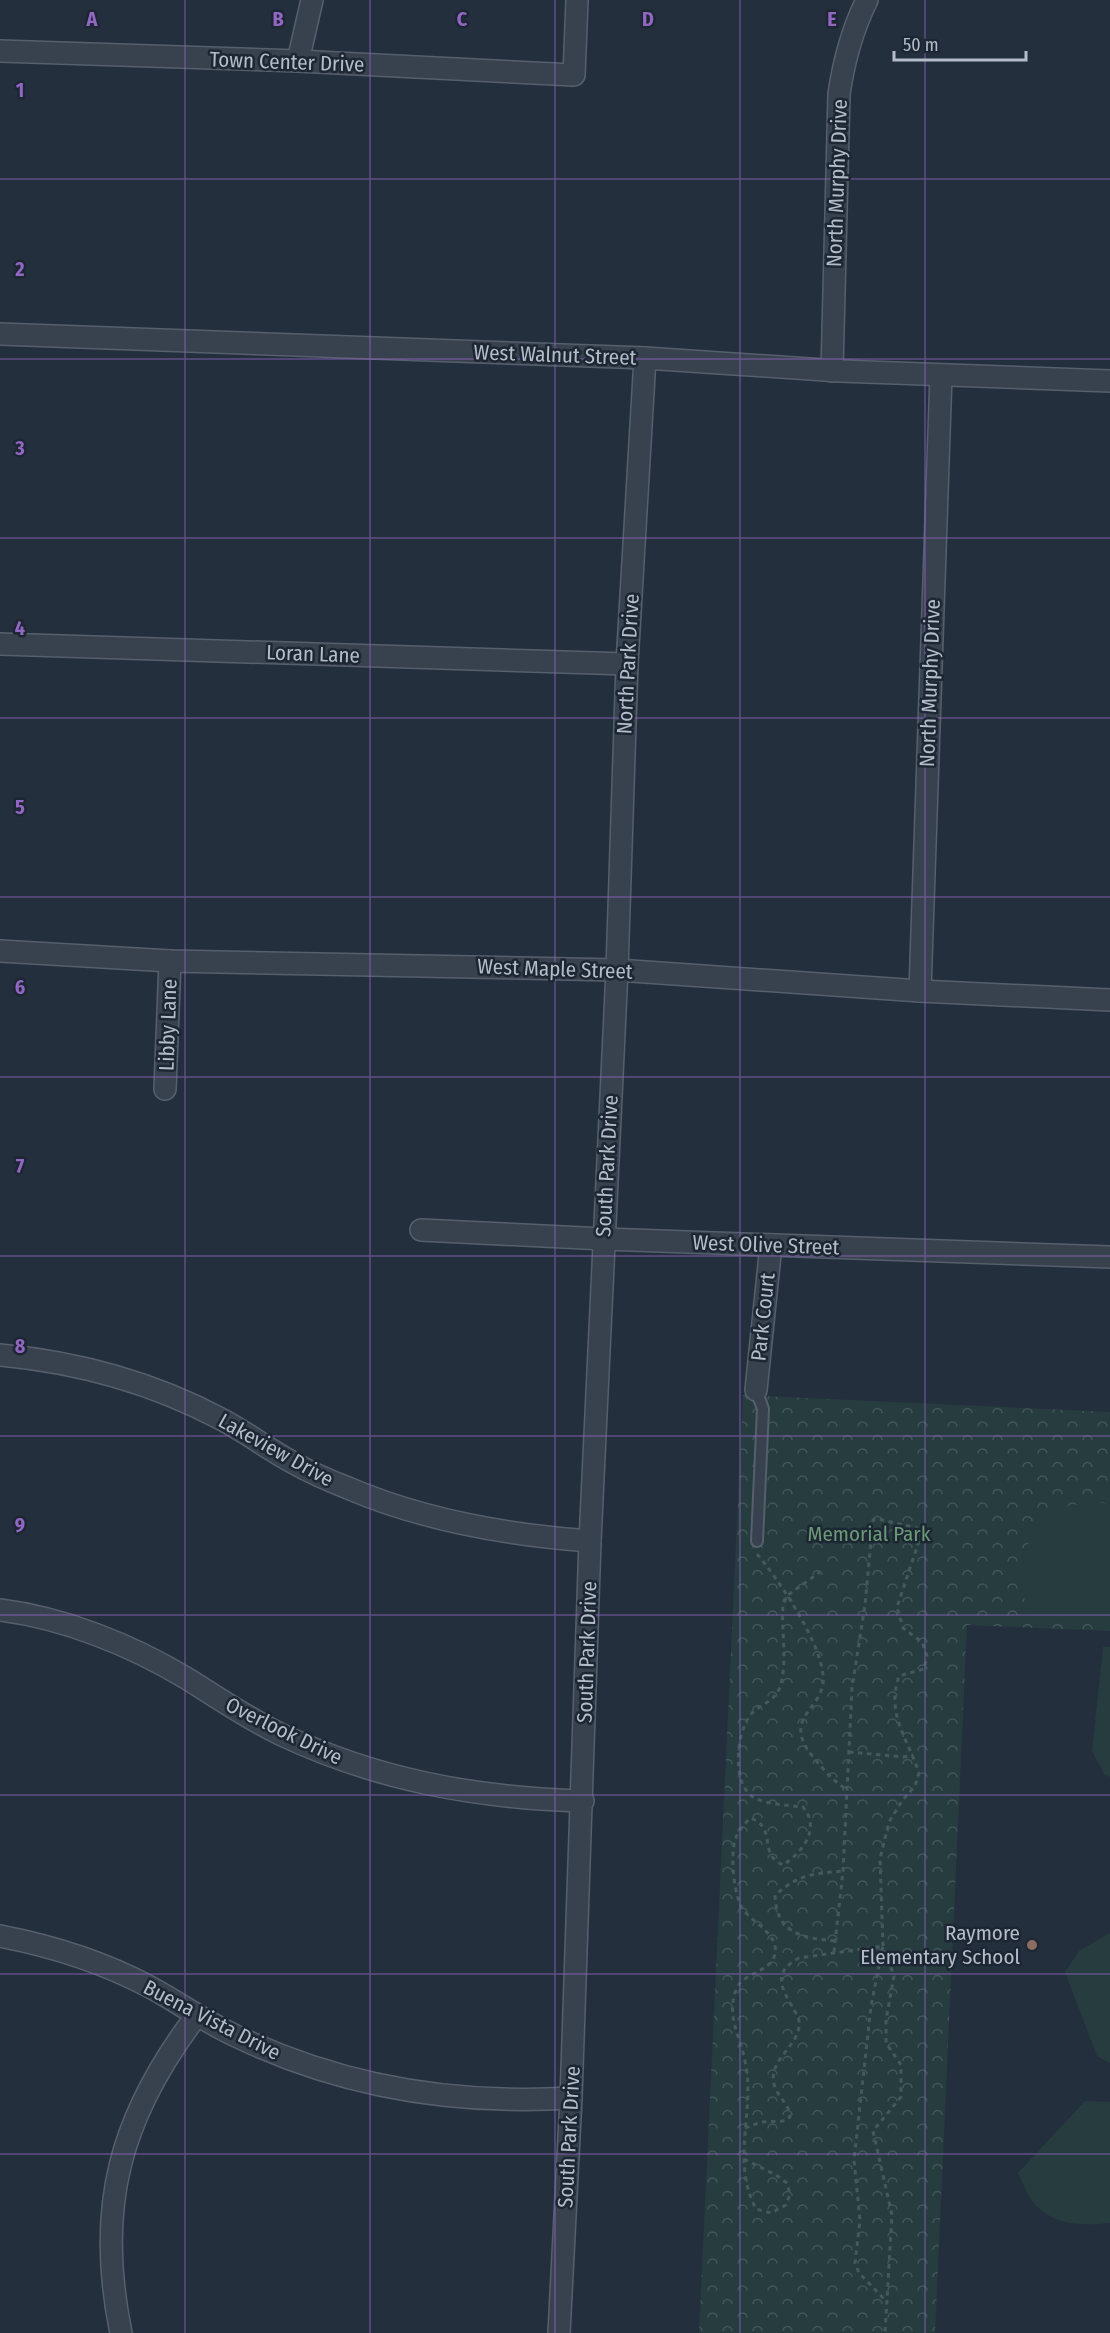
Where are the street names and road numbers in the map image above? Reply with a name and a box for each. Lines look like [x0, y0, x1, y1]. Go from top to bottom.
street label: Town Center Drive [209, 46, 365, 78]
street label: North Murphy Drive [821, 99, 853, 267]
street label: West Walnut Street [473, 339, 637, 371]
street label: North Park Drive [611, 593, 645, 735]
street label: North Murphy Drive [914, 599, 946, 767]
street label: Loran Lane [266, 639, 360, 669]
street label: West Maple Street [477, 953, 633, 985]
street label: Libby Lane [153, 979, 183, 1071]
street label: South Park Drive [590, 1094, 624, 1238]
street label: West Olive Street [692, 1229, 840, 1261]
street label: Park Court [745, 1271, 781, 1362]
street label: Lakeview Drive [214, 1408, 338, 1492]
street label: South Park Drive [572, 1581, 602, 1723]
street label: Overlook Drive [221, 1692, 347, 1770]
street label: Buena Vista Drive [139, 1974, 285, 2066]
street label: South Park Drive [552, 2065, 586, 2209]

